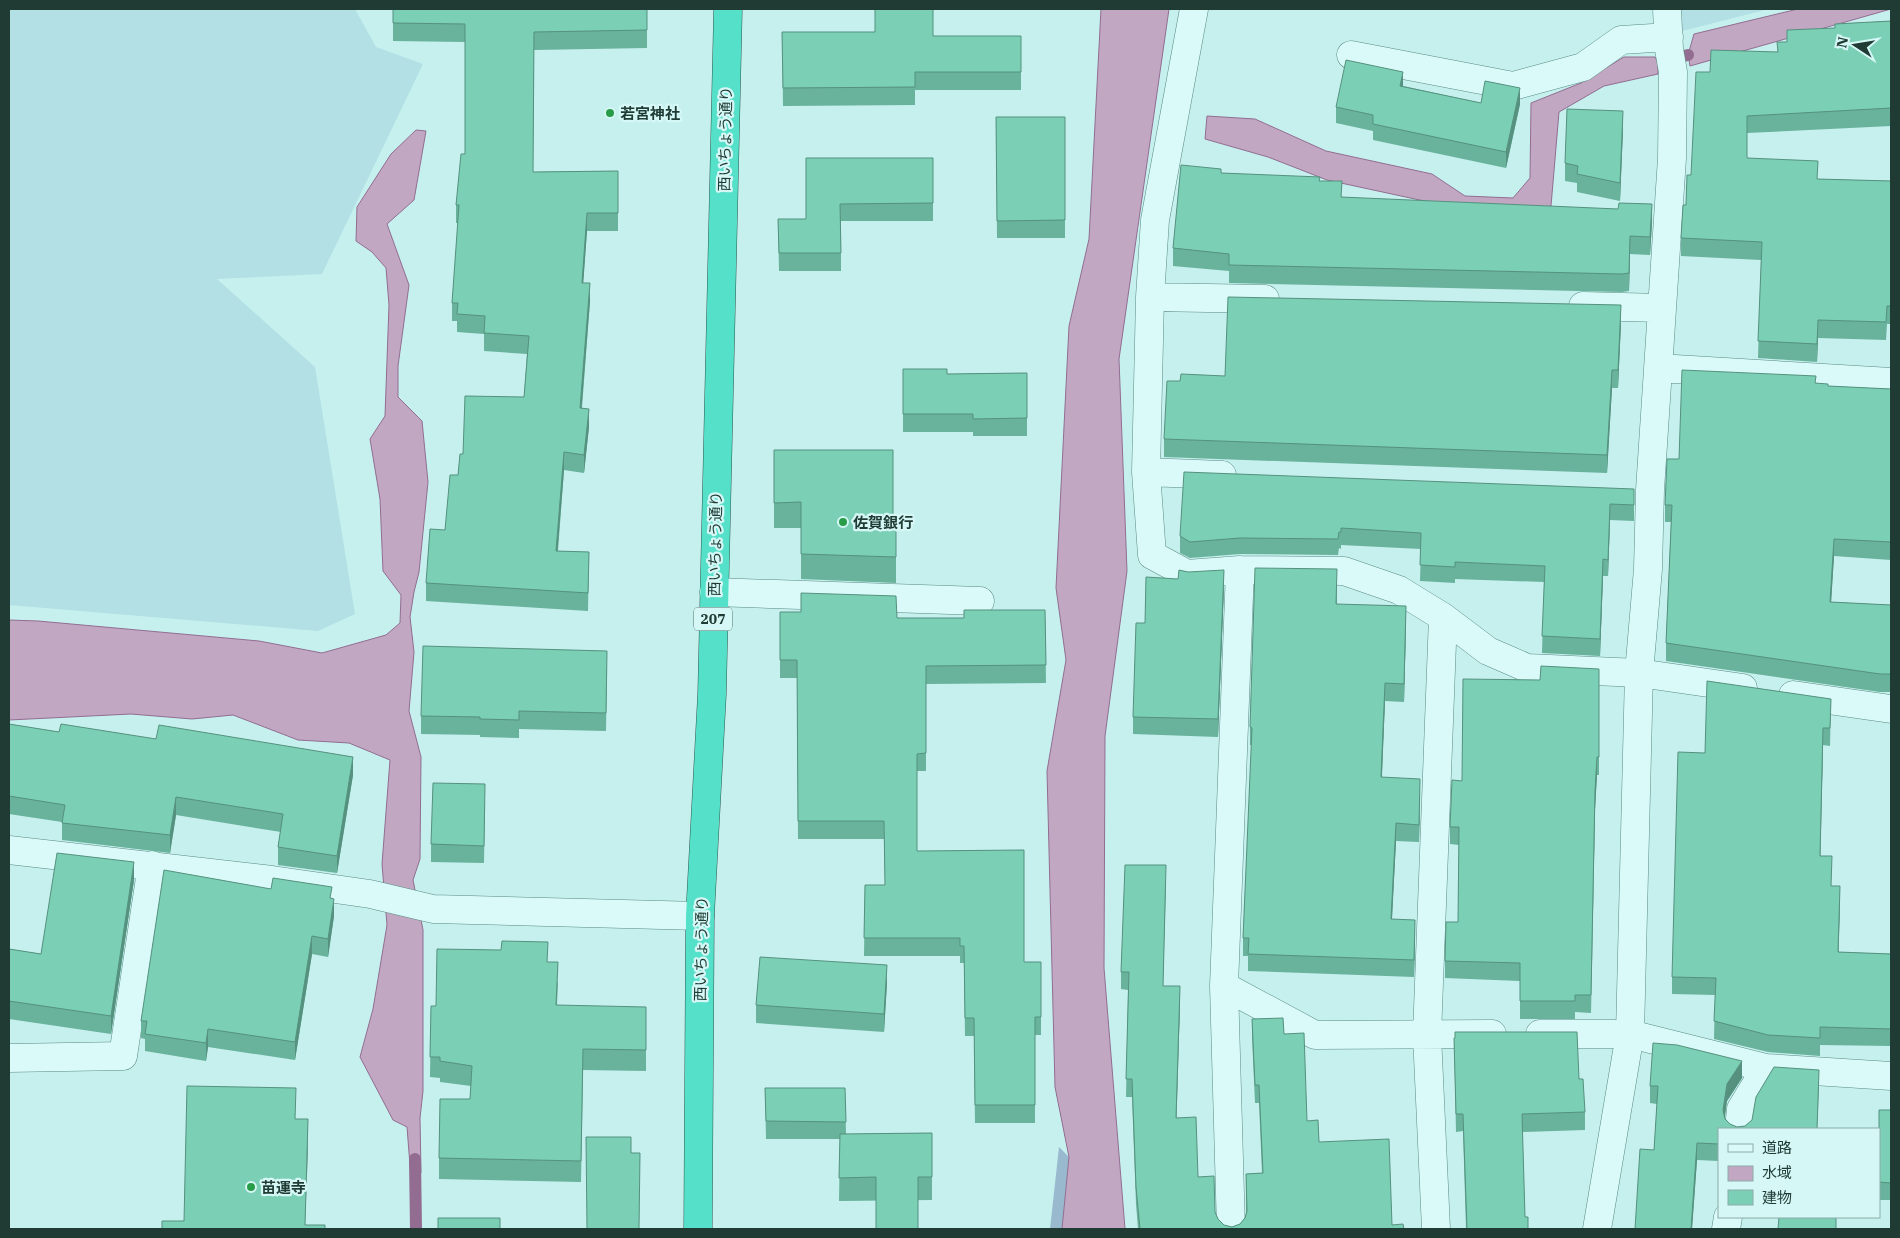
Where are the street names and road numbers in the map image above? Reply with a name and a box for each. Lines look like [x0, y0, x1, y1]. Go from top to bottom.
street label: 西いちょう通り [715, 86, 735, 192]
street label: 西いちょう通り [705, 491, 725, 597]
road number: 207 [694, 608, 732, 630]
street label: 西いちょう通り [691, 896, 711, 1002]

